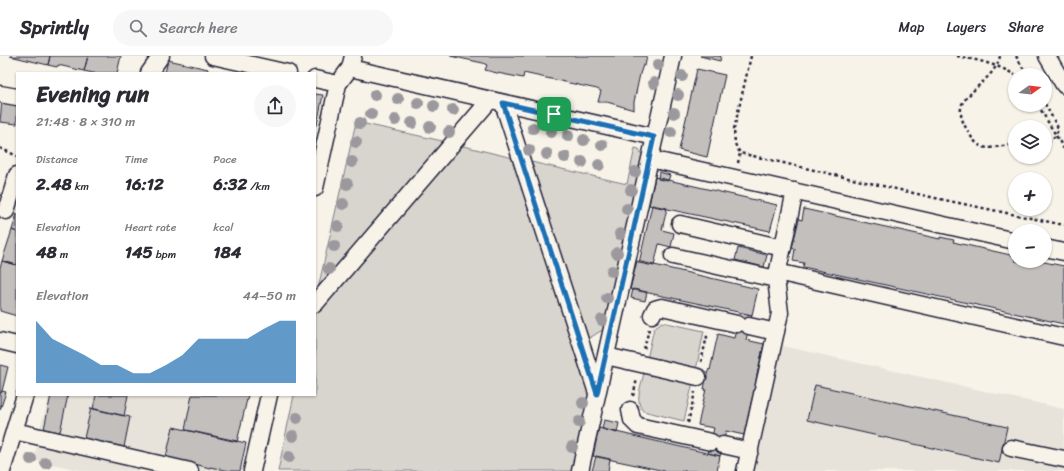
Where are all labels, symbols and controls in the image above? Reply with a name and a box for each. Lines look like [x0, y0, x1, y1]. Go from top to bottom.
search box [113, 10, 393, 46]
text: Sprintly [20, 11, 89, 44]
text: Search here [159, 15, 238, 41]
text: Map [899, 15, 924, 40]
text: Layers [946, 15, 986, 40]
text: Share [1008, 15, 1044, 40]
icon: search [127, 17, 149, 39]
north arrow [1008, 68, 1052, 112]
map controls [1008, 68, 1052, 268]
text: Evening run [36, 75, 149, 114]
button: share [254, 85, 296, 127]
pin [537, 97, 571, 131]
icon: arrive [543, 103, 565, 125]
text: 21:48 · 8 × 310 m [36, 110, 135, 133]
button: layers [1008, 120, 1052, 164]
text: Distance [36, 150, 78, 169]
text: Time [125, 150, 148, 169]
text: Pace [213, 150, 237, 169]
text: 2.48 [36, 169, 72, 199]
text: 16:12 [125, 169, 164, 199]
text: 6:32 [213, 169, 247, 199]
button: + [1008, 172, 1052, 216]
text: km [72, 177, 89, 196]
text: /km [247, 177, 270, 196]
text: Elevation [36, 218, 81, 237]
text: Heart rate [125, 218, 176, 237]
text: kcal [213, 218, 233, 237]
button: − [1008, 224, 1052, 268]
text: 48 [36, 237, 57, 267]
text: 145 [125, 237, 153, 267]
text: 184 [213, 237, 242, 267]
text: m [57, 245, 68, 264]
text: bpm [153, 245, 176, 264]
text: Elevation [36, 284, 89, 307]
text: 44–50 m [243, 284, 296, 307]

